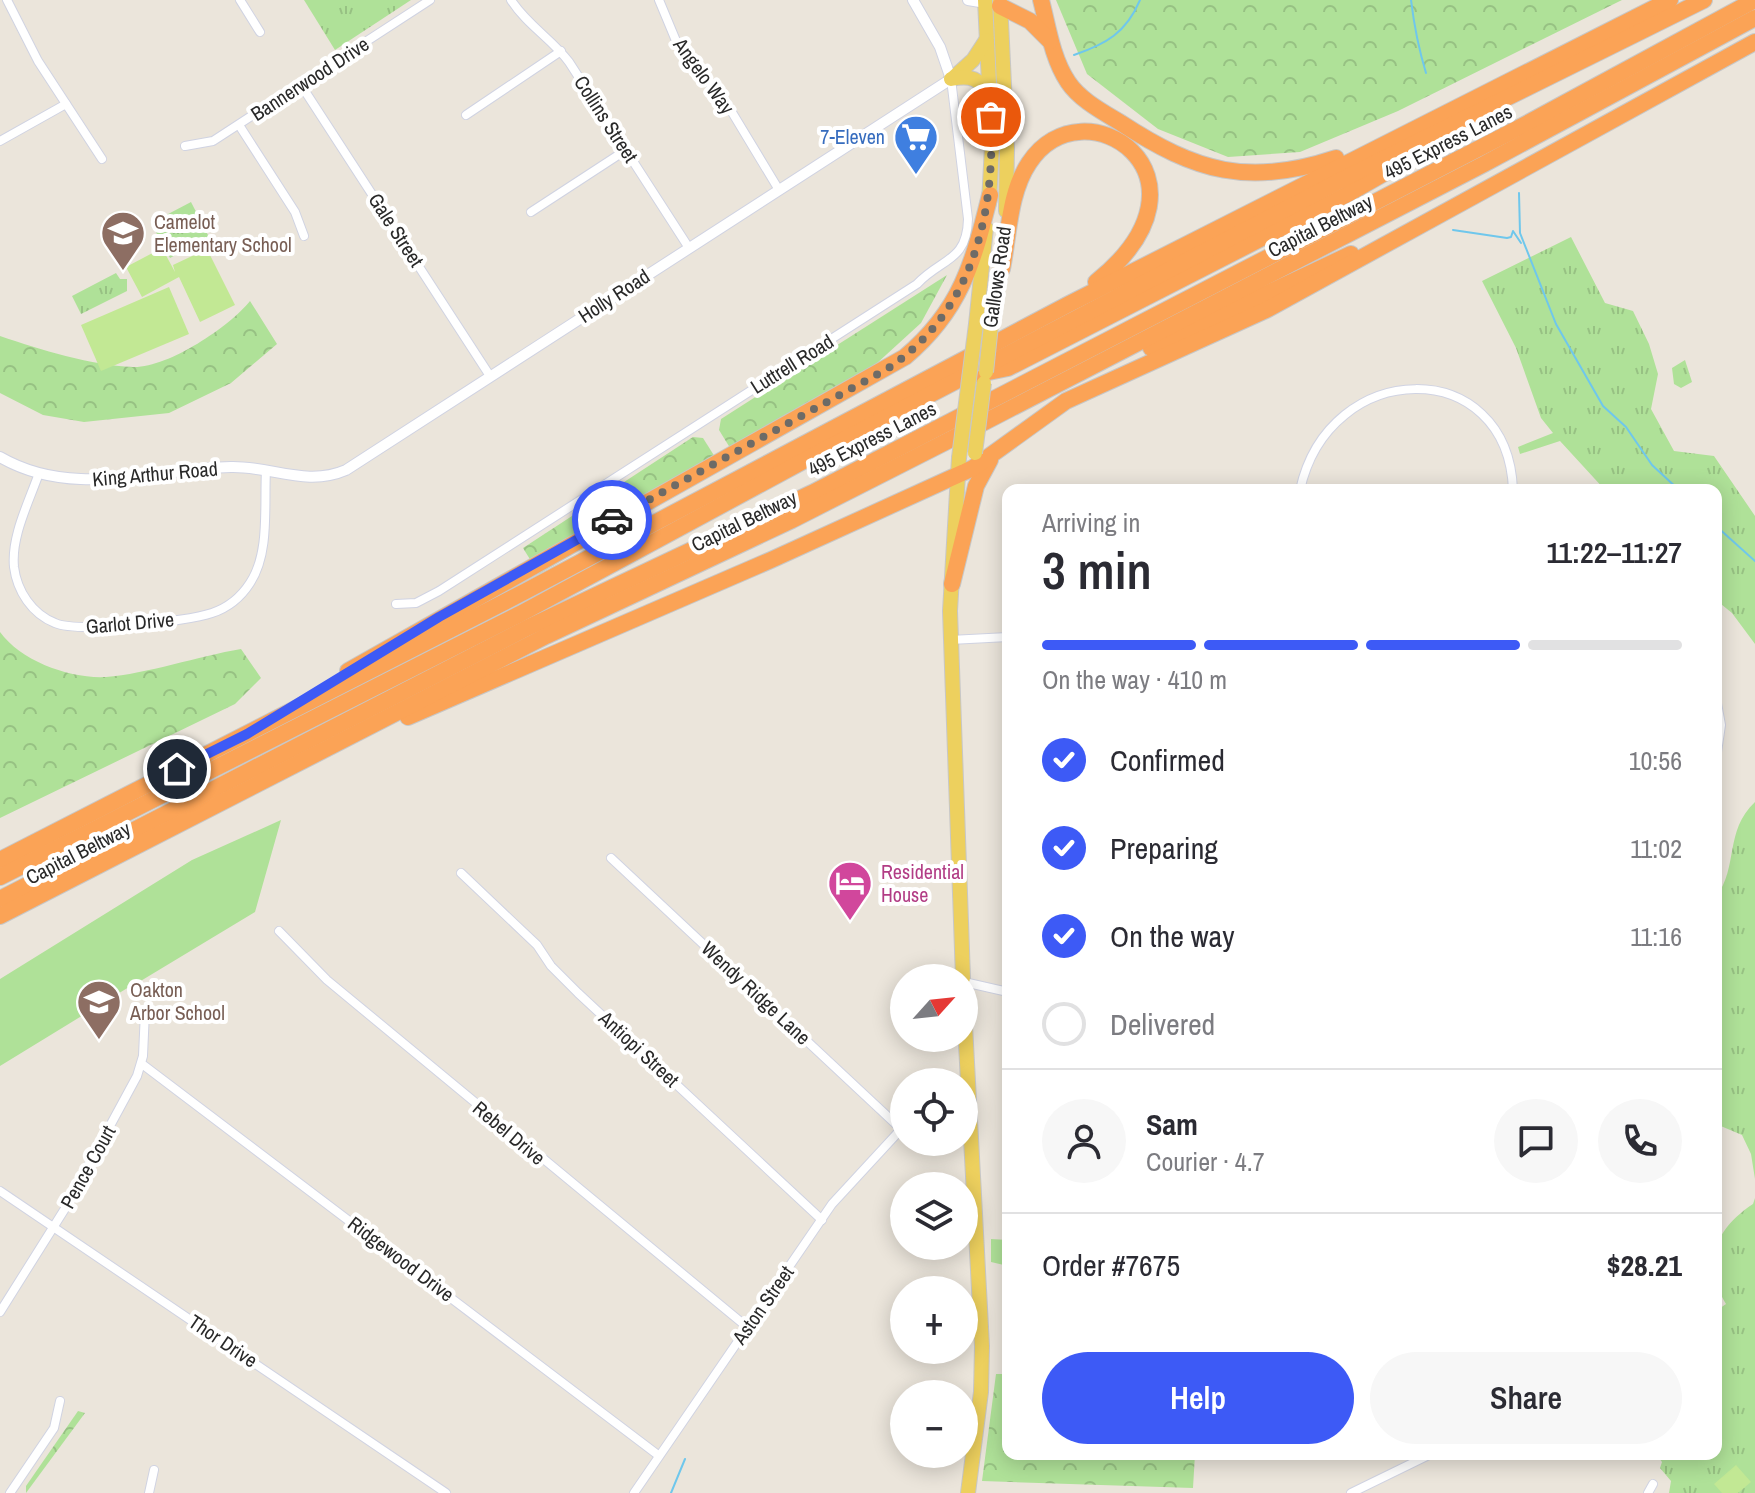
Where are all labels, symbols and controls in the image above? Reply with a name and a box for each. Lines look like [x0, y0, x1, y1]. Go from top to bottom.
street label: Bannerwood Drive [245, 30, 374, 127]
street label: Angelo Way [667, 31, 742, 120]
street label: Collins Street [568, 70, 645, 168]
pin [957, 83, 1025, 151]
icon: bag [969, 95, 1013, 139]
street label: 495 Express Lanes [1379, 98, 1516, 185]
supermarket icon: 7-Eleven [892, 113, 940, 176]
place label: 7-Eleven [820, 123, 885, 150]
street label: Capital Beltway [1263, 187, 1377, 263]
street label: Gale Street [363, 188, 431, 272]
place label: Camelot Elementary School [154, 208, 292, 258]
school or university icon: Camelot Elementary School [99, 209, 147, 272]
street label: Gallows Road [976, 225, 1017, 329]
street label: Holly Road [573, 262, 655, 329]
street label: Luttrell Road [745, 327, 838, 400]
street label: 495 Express Lanes [803, 395, 940, 482]
street label: King Arthur Road [91, 455, 219, 492]
courier [572, 480, 652, 560]
street label: Capital Beltway [687, 483, 802, 558]
icon: car [590, 498, 634, 542]
text: Arriving in [1042, 505, 1140, 540]
text: 11:22–11:27 [1546, 532, 1682, 572]
text: 3 min [1042, 535, 1152, 605]
street label: Garlot Drive [85, 605, 175, 640]
text: On the way · 410 m [1042, 662, 1227, 697]
pin [143, 735, 211, 803]
icon: check [1042, 738, 1086, 782]
text: Confirmed [1110, 740, 1225, 780]
text: 10:56 [1629, 743, 1682, 778]
icon: home [155, 747, 199, 791]
street label: Capital Beltway [21, 814, 135, 890]
icon: check [1042, 826, 1086, 870]
text: Preparing [1110, 828, 1218, 868]
text: 11:02 [1630, 831, 1682, 866]
place label: Residential House [881, 858, 964, 908]
hotel icon: Residential House [826, 859, 874, 922]
icon: check [1042, 914, 1086, 958]
text: On the way [1110, 916, 1234, 956]
text: 11:16 [1630, 919, 1682, 954]
street label: Wendy Ridge Lane [696, 935, 817, 1050]
north arrow [890, 964, 978, 1052]
map controls [890, 964, 978, 1468]
place label: Oakton Arbor School [129, 976, 225, 1026]
school or university icon: Oakton Arbor School [75, 978, 123, 1041]
street label: Antiopi Street [593, 1004, 686, 1093]
text: Delivered [1110, 1004, 1215, 1044]
button: locate [890, 1068, 978, 1156]
street label: Rebel Drive [467, 1094, 551, 1171]
button: person [1042, 1099, 1126, 1183]
button: chat [1494, 1099, 1578, 1183]
button: phone [1598, 1099, 1682, 1183]
text: Sam [1146, 1104, 1198, 1144]
street label: Pence Court [54, 1120, 122, 1213]
text: Courier · 4.7 [1146, 1144, 1265, 1179]
button: layers [890, 1172, 978, 1260]
street label: Ridgewood Drive [343, 1210, 460, 1308]
text: Order #7675 [1042, 1245, 1180, 1285]
text: $28.21 [1607, 1245, 1682, 1285]
street label: Aston Street [725, 1260, 800, 1350]
button: + [890, 1276, 978, 1364]
street label: Thor Drive [184, 1308, 263, 1373]
button: Help [1042, 1352, 1354, 1444]
button: Share [1370, 1352, 1682, 1444]
button: − [890, 1380, 978, 1468]

